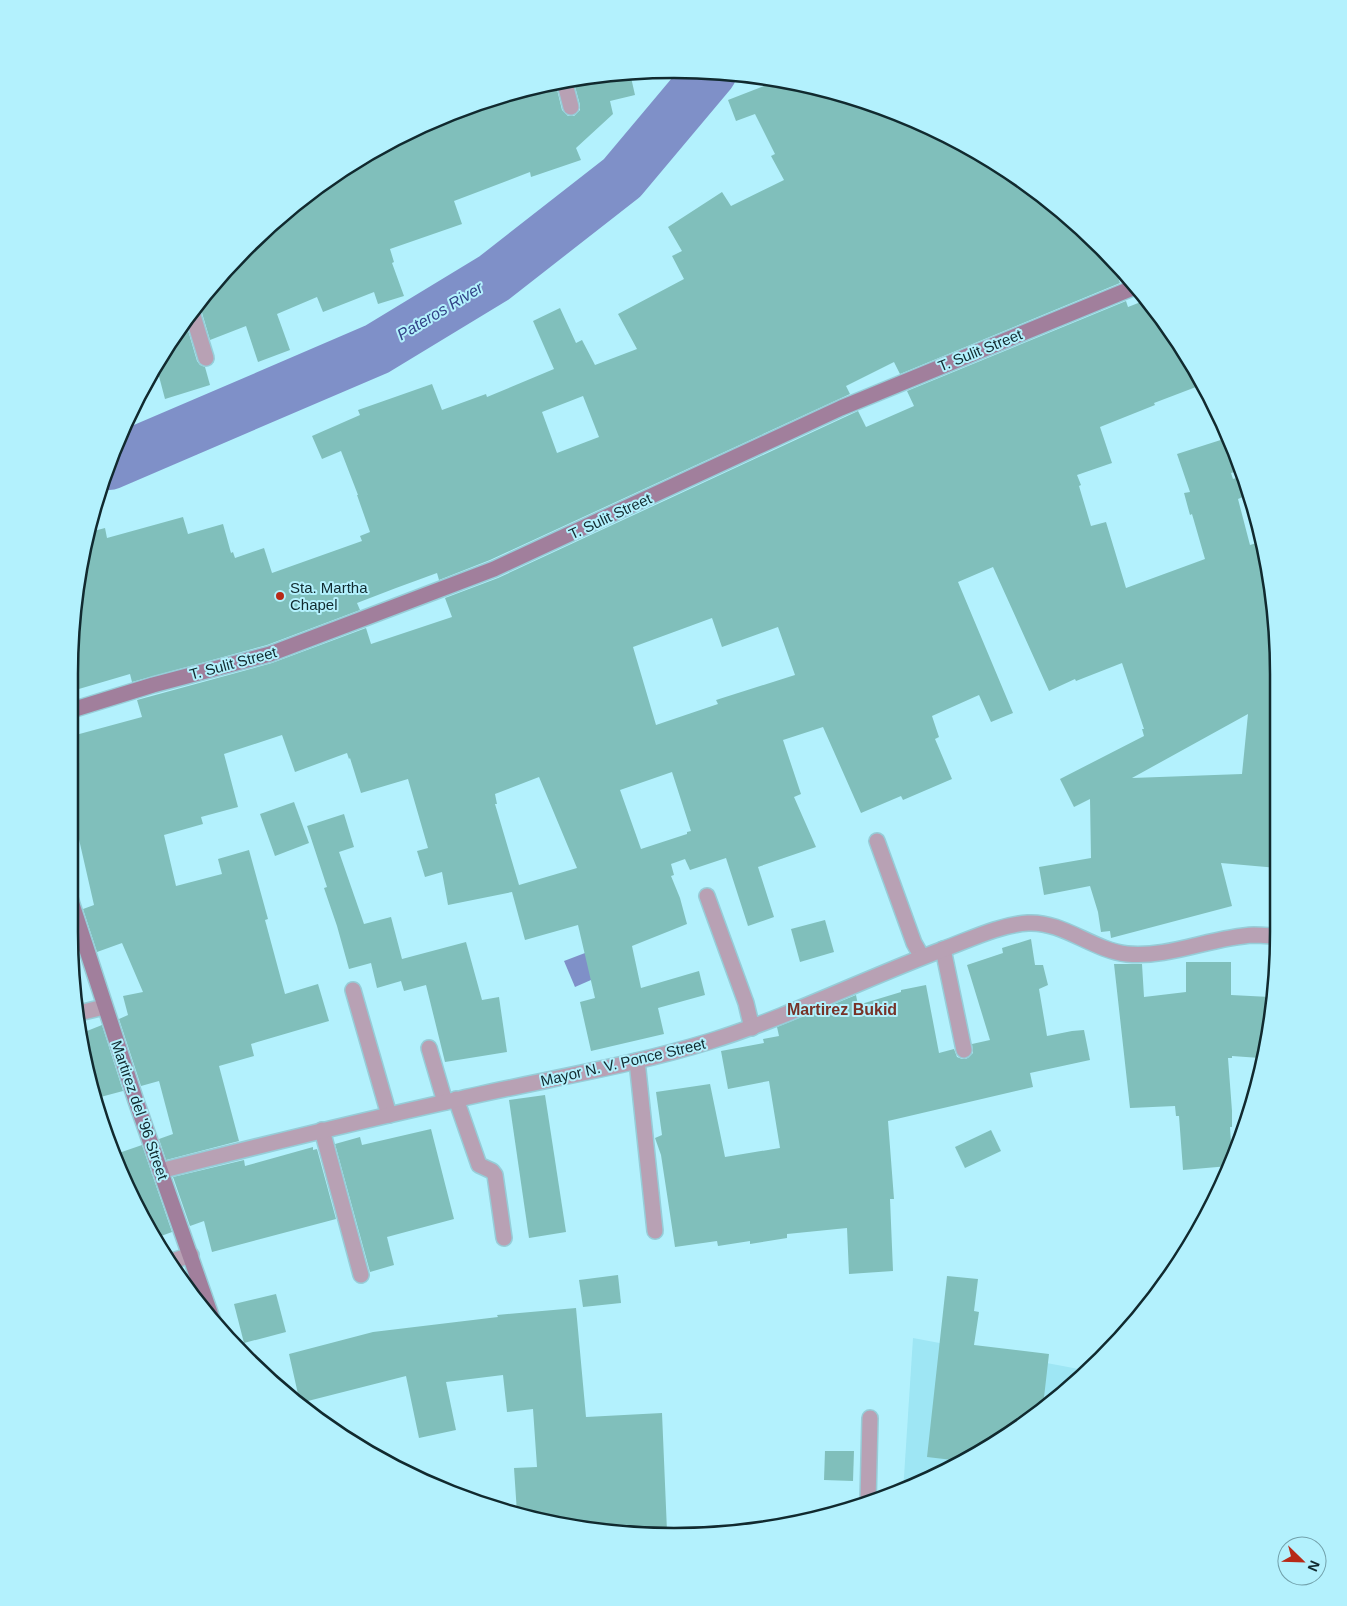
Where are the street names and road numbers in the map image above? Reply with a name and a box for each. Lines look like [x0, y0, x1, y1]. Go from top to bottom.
street label: T. Sulit Street [935, 325, 1025, 375]
street label: T. Sulit Street [566, 489, 655, 543]
street label: T. Sulit Street [188, 643, 279, 683]
street label: Mayor N. V. Ponce Street [539, 1035, 708, 1089]
street label: Martirez del '96 Street [108, 1038, 172, 1183]

